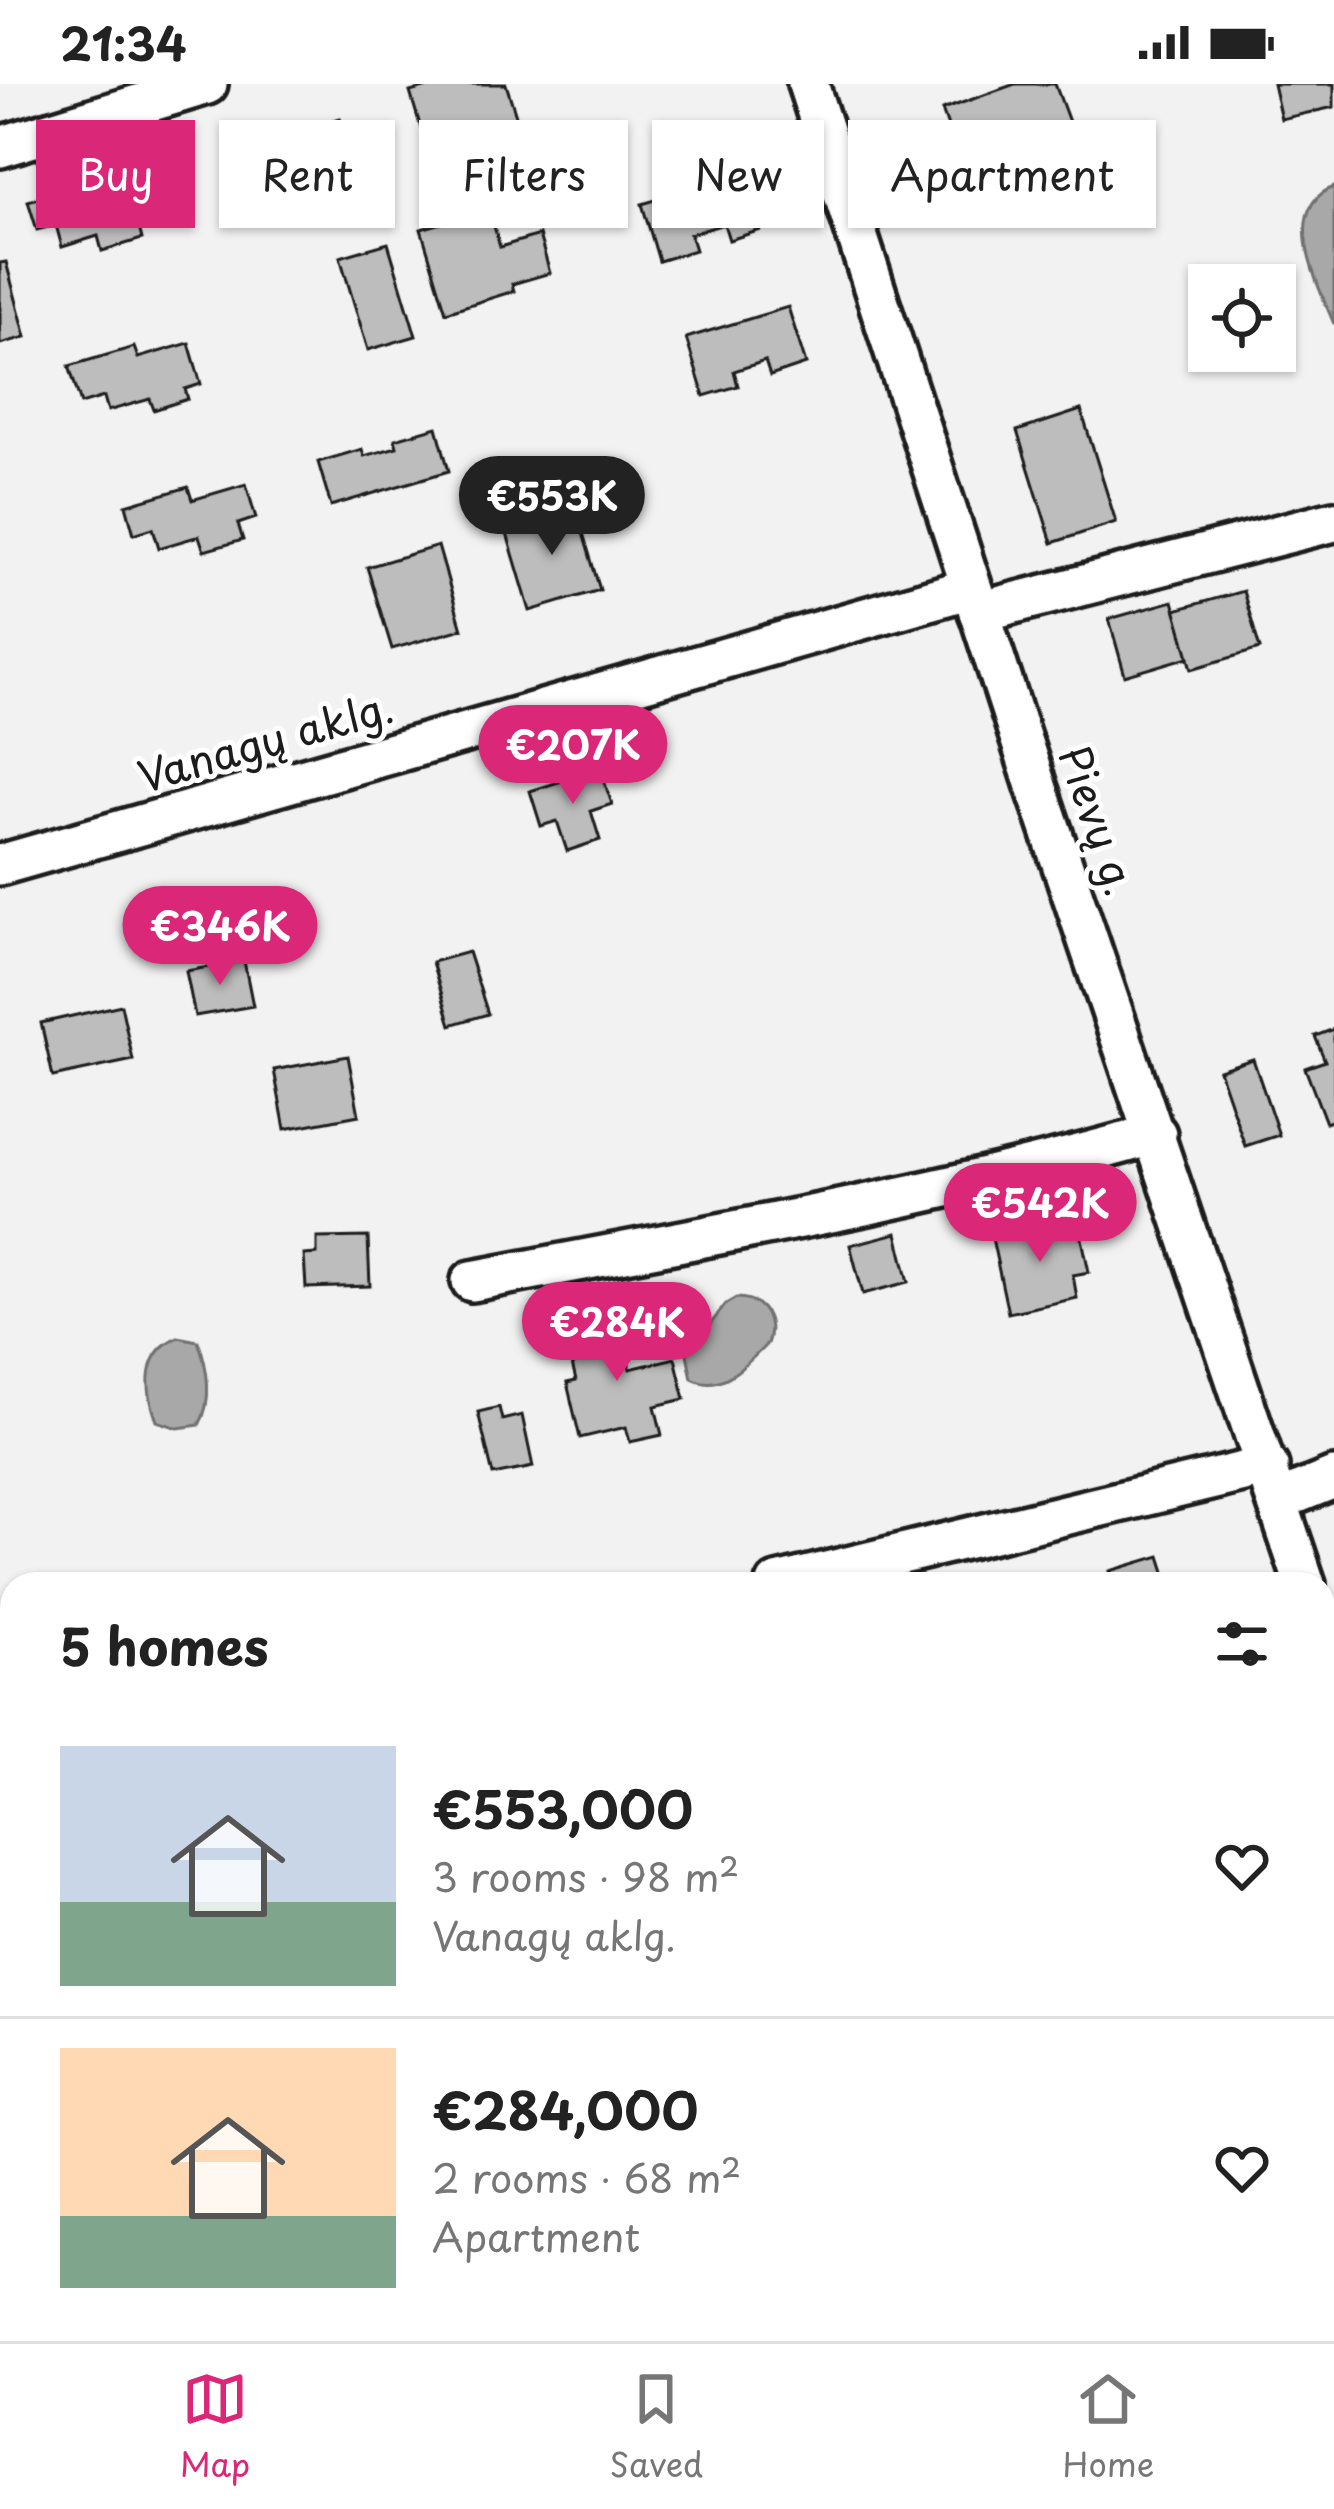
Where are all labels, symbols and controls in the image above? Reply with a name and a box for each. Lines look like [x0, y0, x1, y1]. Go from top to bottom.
text: 21:34 [60, 8, 187, 76]
chip: Buy [36, 120, 195, 228]
chip: Rent [219, 120, 395, 228]
chip: Filters [419, 120, 628, 228]
chip: New [652, 120, 824, 228]
chip: Apartment [848, 120, 1156, 228]
map controls [1188, 264, 1296, 372]
button: locate [1188, 264, 1296, 372]
pin: €553K [468, 456, 636, 558]
text: €553K [486, 465, 618, 524]
street label: Vanagų aklg. [130, 674, 400, 806]
pin: €207K [489, 705, 657, 807]
text: €207K [505, 714, 641, 773]
street label: Pievų g. [1044, 736, 1154, 904]
pin: €346K [136, 886, 304, 988]
text: €346K [149, 895, 291, 954]
pin: €542K [956, 1163, 1124, 1265]
text: €542K [971, 1172, 1109, 1231]
pin: €284K [533, 1282, 701, 1384]
text: €284K [549, 1291, 685, 1350]
text: 5 homes [60, 1606, 269, 1683]
icon: filters [1209, 1611, 1275, 1677]
text: €553,000 [432, 1769, 693, 1846]
icon: home [156, 1794, 300, 1938]
icon: heart [1209, 1833, 1275, 1899]
text: 3 rooms · 98 m² [432, 1846, 739, 1905]
text: Vanagų aklg. [432, 1905, 676, 1964]
text: €284,000 [432, 2070, 698, 2147]
icon: home [156, 2096, 300, 2240]
icon: heart [1209, 2135, 1275, 2201]
text: 2 rooms · 68 m² [432, 2147, 741, 2206]
text: Apartment [432, 2206, 640, 2265]
tab: Map [180, 2366, 250, 2488]
tab: Saved [610, 2366, 703, 2488]
tab: Home [1063, 2366, 1154, 2488]

